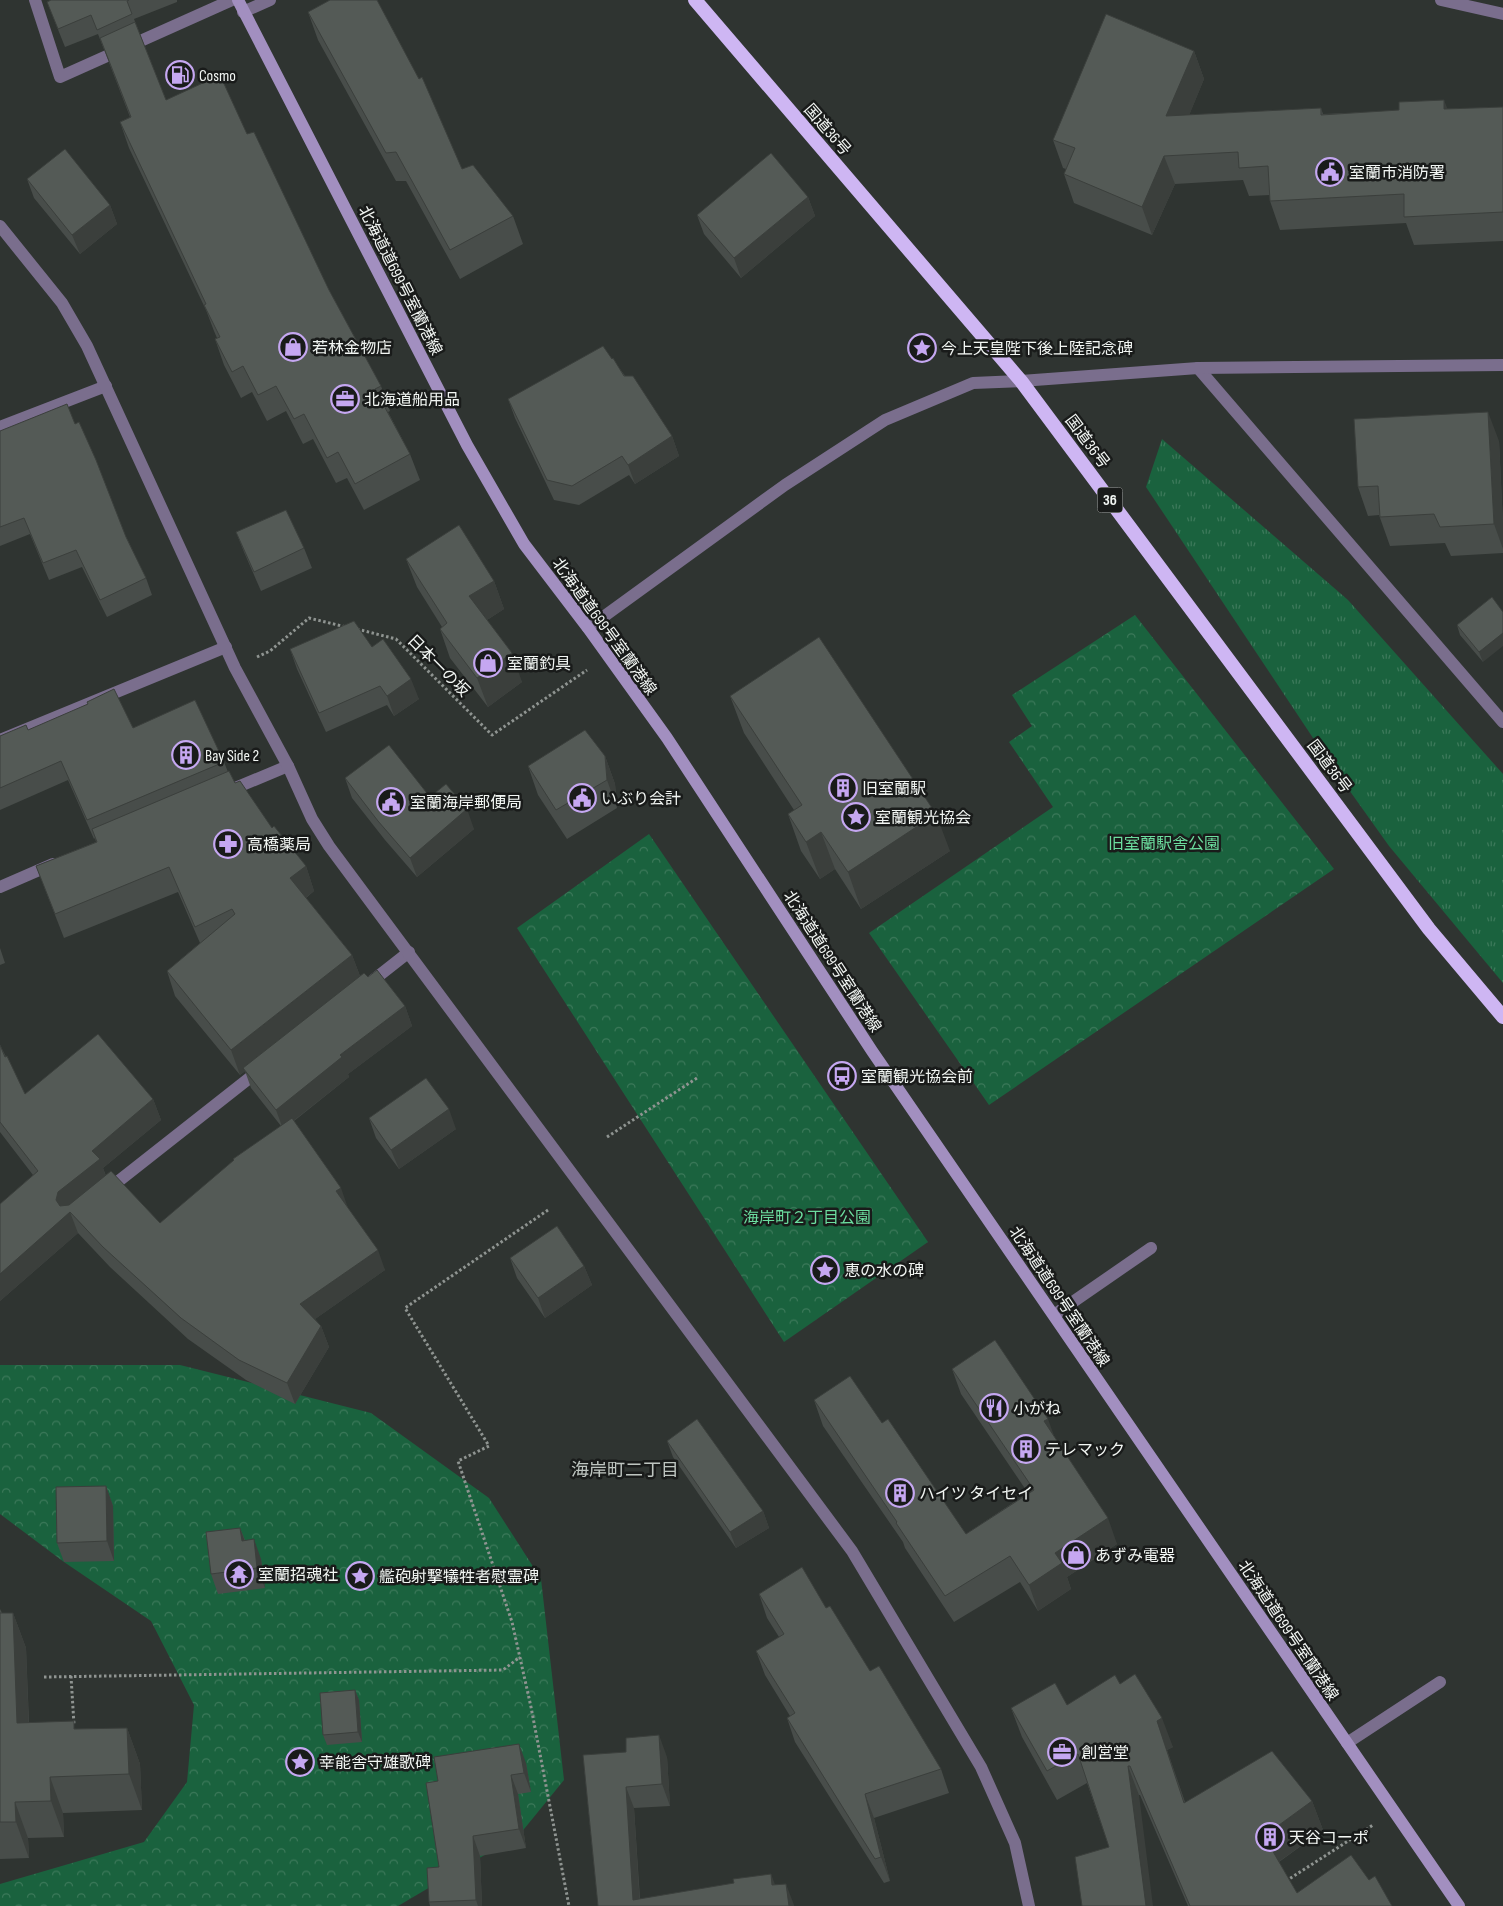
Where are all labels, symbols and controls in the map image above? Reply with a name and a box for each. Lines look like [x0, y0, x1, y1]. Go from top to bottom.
fuel station icon: Cosmo [165, 60, 195, 90]
place label: Cosmo [199, 67, 236, 86]
street label: 国道36号 [799, 100, 854, 160]
public building icon: 室蘭市消防署 [1315, 157, 1345, 187]
place label: 室蘭市消防署 [1349, 164, 1445, 183]
street label: 北海道道699号室蘭港線 [354, 203, 446, 359]
shop icon: 若林金物店 [278, 332, 308, 362]
place icon: 今上天皇陛下後上陸記念碑 [907, 333, 937, 363]
place label: 若林金物店 [312, 339, 392, 358]
place label: 今上天皇陛下後上陸記念碑 [941, 340, 1133, 359]
office icon: 北海道船用品 [330, 384, 360, 414]
place label: 北海道船用品 [364, 391, 460, 410]
street label: 国道36号 [1061, 412, 1113, 472]
road number: 36 [1098, 488, 1122, 512]
street label: 北海道道699号室蘭港線 [548, 555, 660, 699]
street label: 日本一の坂 [403, 631, 473, 701]
shop icon: 室蘭釣具 [473, 648, 503, 678]
place label: 室蘭釣具 [507, 655, 571, 674]
street label: 国道36号 [1303, 737, 1355, 797]
building icon: Bay Side 2 [171, 740, 201, 770]
place label: Bay Side 2 [205, 747, 259, 766]
building icon: 旧室蘭駅 [828, 773, 858, 803]
place label: 旧室蘭駅 [862, 780, 926, 799]
public building icon: いぶり会計 [567, 783, 597, 813]
public building icon: 室蘭海岸郵便局 [376, 787, 406, 817]
place label: いぶり会計 [601, 790, 681, 809]
place label: 室蘭海岸郵便局 [410, 794, 522, 813]
place icon: 室蘭観光協会 [841, 802, 871, 832]
place label: 室蘭観光協会 [875, 809, 971, 828]
pharmacy icon: 高橋薬局 [213, 829, 243, 859]
park label: 旧室蘭駅舎公園 [1108, 835, 1220, 854]
place label: 高橋薬局 [247, 836, 311, 855]
street label: 北海道道699号室蘭港線 [779, 887, 885, 1036]
bus stop icon: 室蘭観光協会前 [827, 1061, 857, 1091]
place label: 室蘭観光協会前 [861, 1068, 973, 1087]
park label: 海岸町２丁目公園 [743, 1209, 871, 1228]
street label: 北海道道699号室蘭港線 [1005, 1223, 1113, 1371]
place icon: 恵の水の碑 [810, 1255, 840, 1285]
place label: 恵の水の碑 [844, 1262, 924, 1281]
restaurant icon: 小がね [979, 1393, 1009, 1423]
place label: 小がね [1013, 1400, 1061, 1419]
building icon: テレマック [1011, 1434, 1041, 1464]
place label: テレマック [1045, 1441, 1125, 1460]
district label: 海岸町二丁目 [571, 1460, 679, 1481]
building icon: ハイツ タイセイ [885, 1478, 915, 1508]
place label: ハイツ タイセイ [919, 1485, 1033, 1504]
shop icon: あずみ電器 [1061, 1540, 1091, 1570]
place label: あずみ電器 [1095, 1547, 1175, 1566]
street label: 北海道道699号室蘭港線 [1234, 1557, 1342, 1705]
temple icon: 室蘭招魂社 [224, 1559, 254, 1589]
place icon: 艦砲射撃犠牲者慰霊碑 [345, 1561, 375, 1591]
place label: 室蘭招魂社 [258, 1566, 338, 1585]
place label: 艦砲射撃犠牲者慰霊碑 [379, 1568, 539, 1587]
office icon: 創営堂 [1047, 1737, 1077, 1767]
place label: 創営堂 [1081, 1744, 1129, 1763]
place icon: 幸能舎守雄歌碑 [285, 1747, 315, 1777]
place label: 幸能舎守雄歌碑 [319, 1754, 431, 1773]
building icon: 天谷コーポ [1255, 1822, 1285, 1852]
place label: 天谷コーポ [1289, 1829, 1369, 1848]

